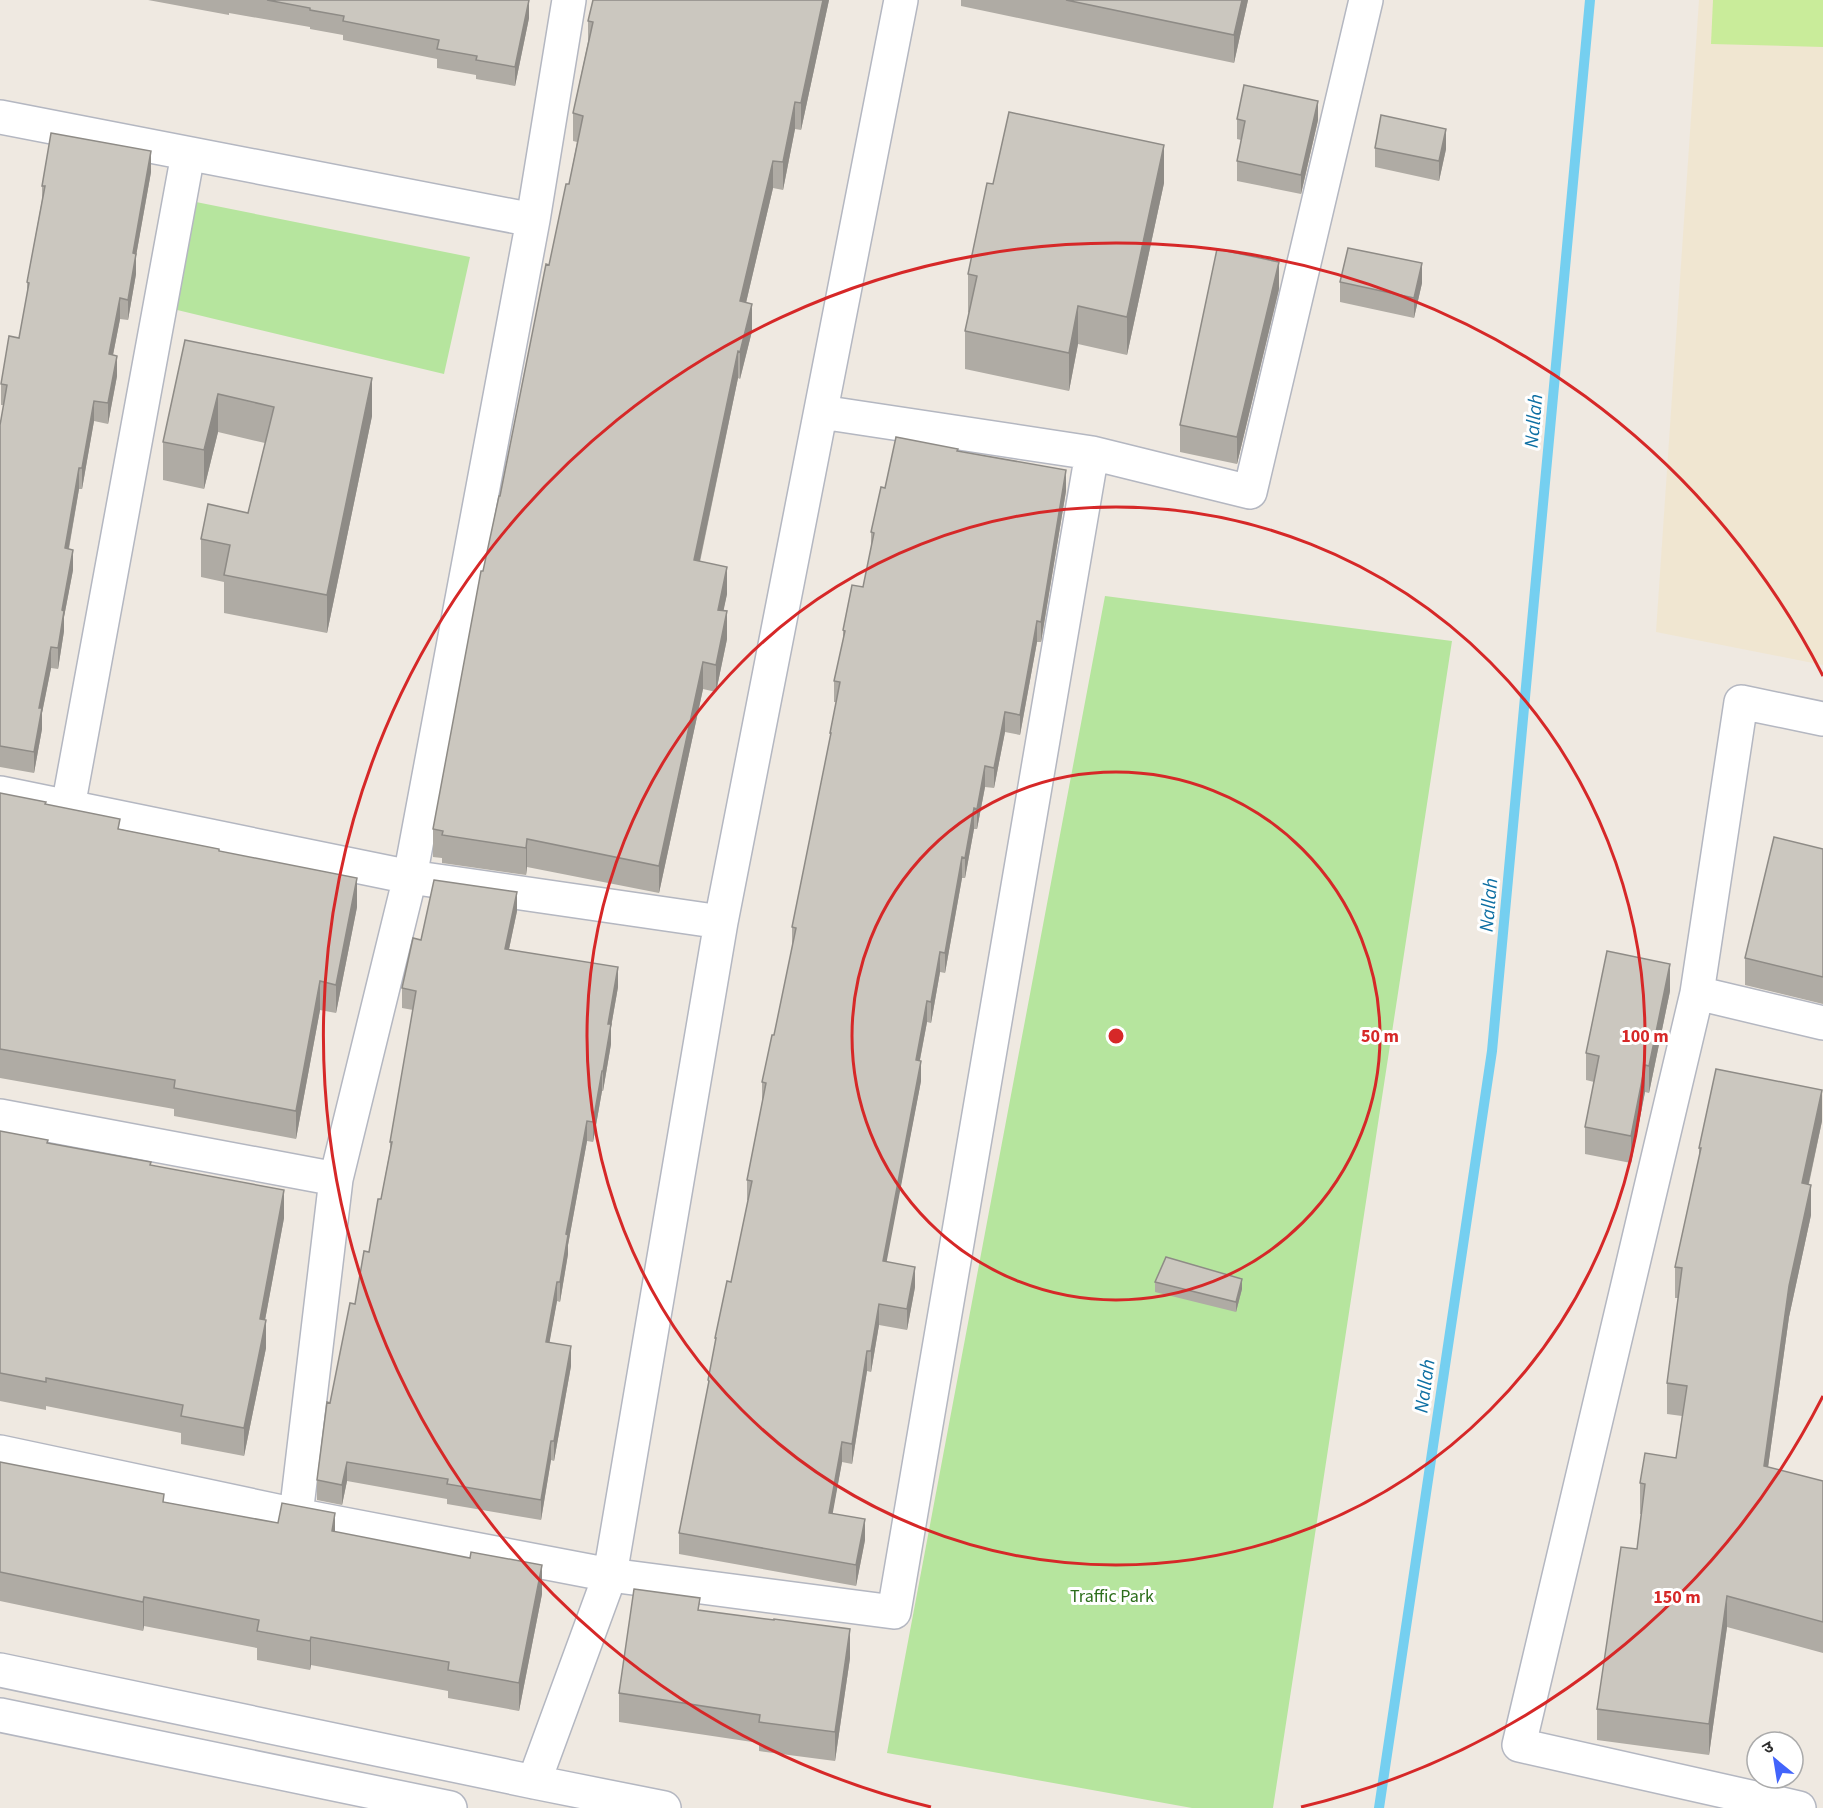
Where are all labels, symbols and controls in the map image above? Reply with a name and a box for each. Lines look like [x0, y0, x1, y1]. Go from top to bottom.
water label: Nallah [1518, 393, 1550, 449]
water label: Nallah [1473, 877, 1505, 933]
text: 50 m [1361, 1024, 1399, 1049]
text: 100 m [1621, 1024, 1669, 1049]
centre of rings [1106, 1026, 1126, 1046]
water label: Nallah [1407, 1357, 1443, 1415]
park label: Traffic Park [1070, 1584, 1154, 1609]
text: 150 m [1653, 1585, 1701, 1610]
north arrow [1745, 1730, 1805, 1790]
text: उ [1758, 1736, 1778, 1760]

